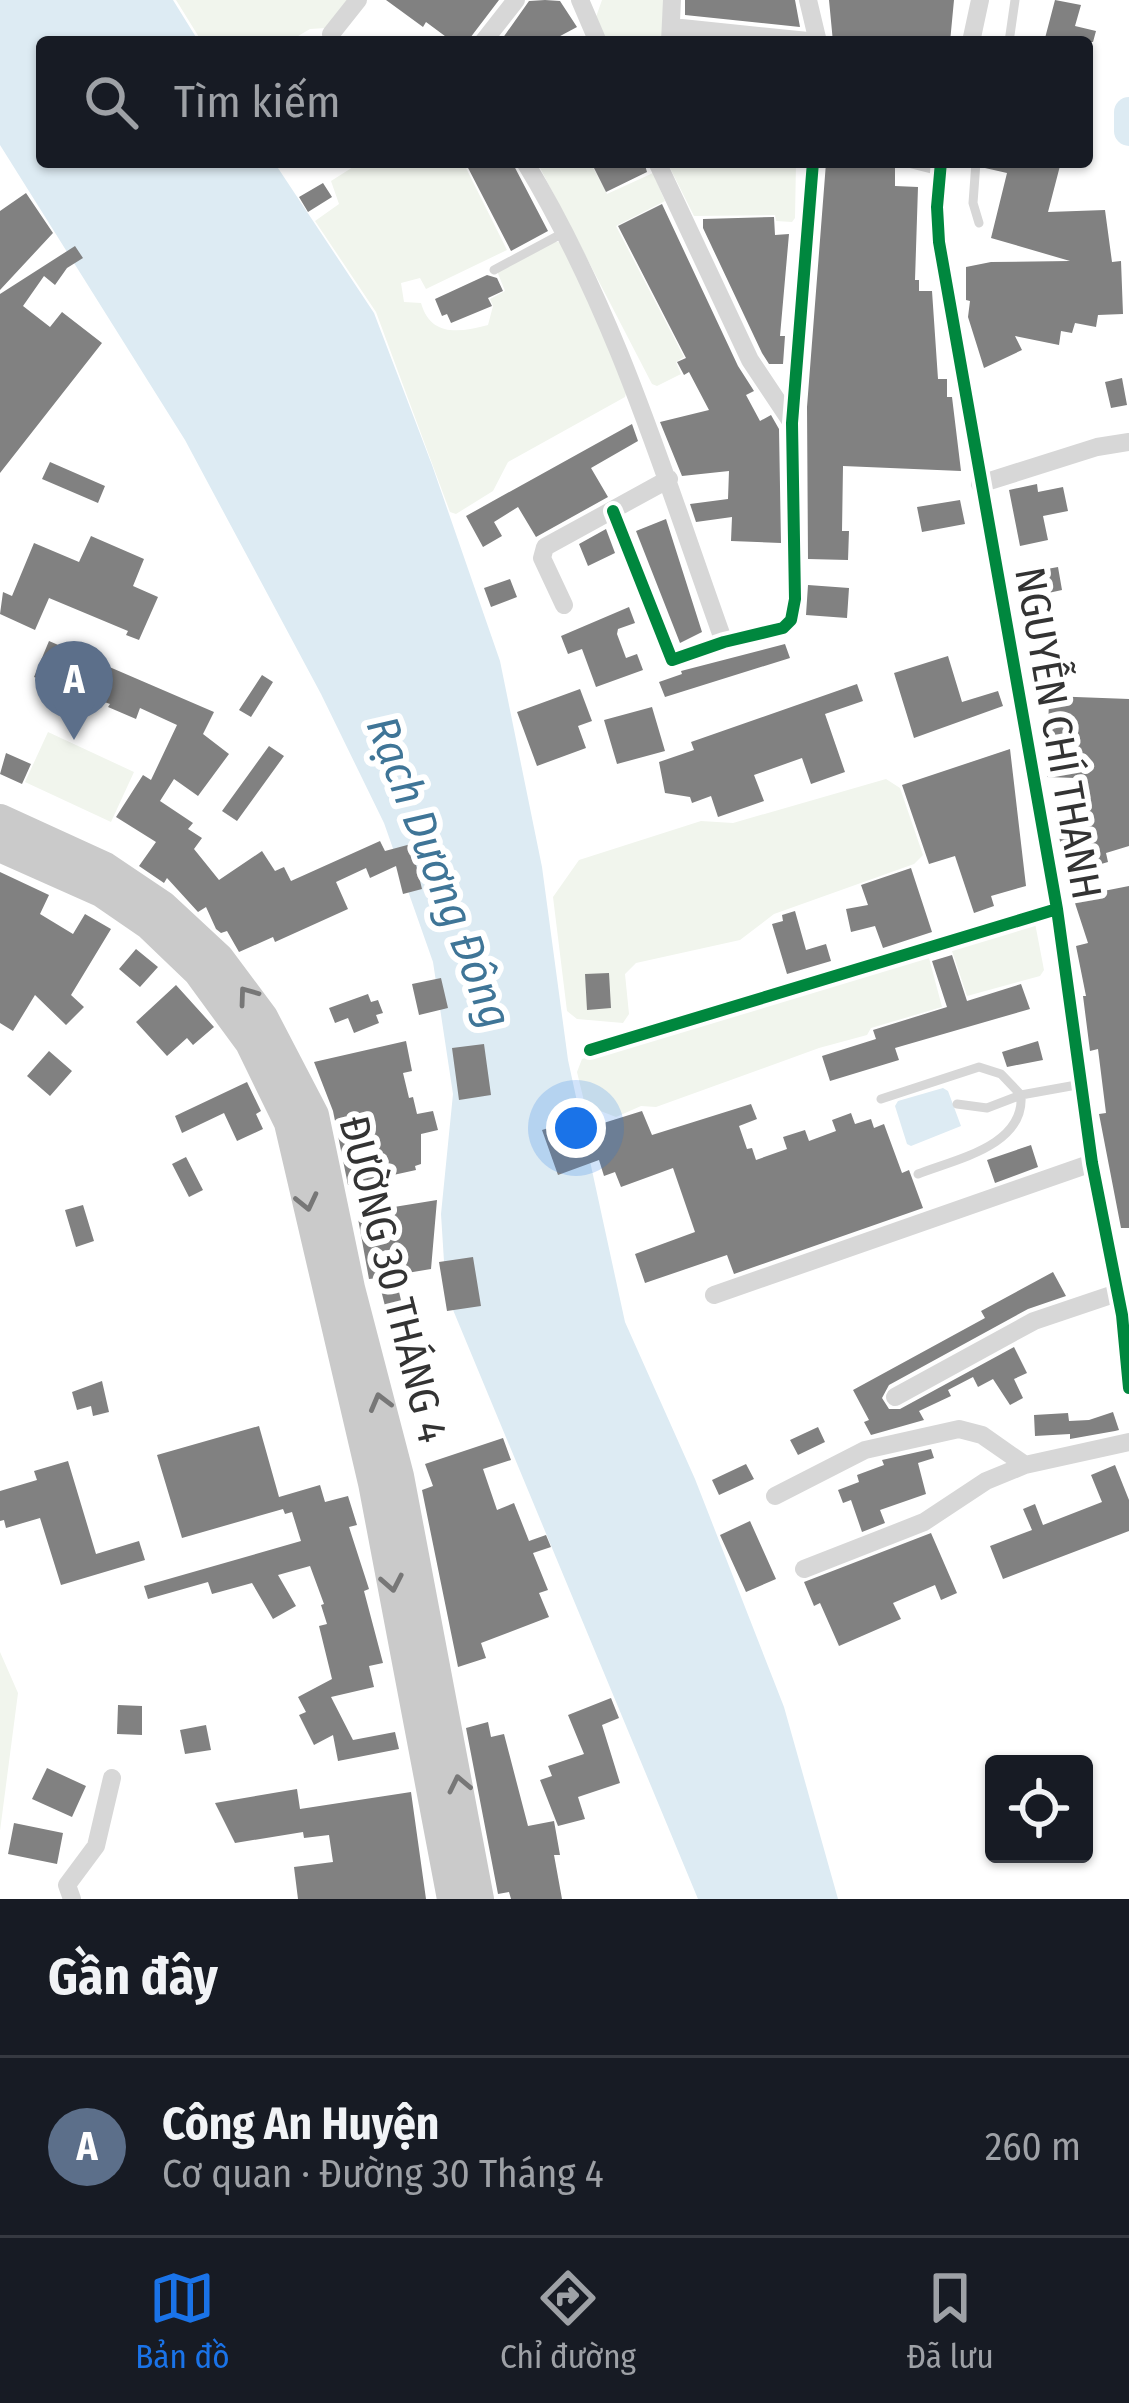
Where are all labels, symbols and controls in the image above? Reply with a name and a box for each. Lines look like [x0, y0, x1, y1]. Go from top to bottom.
search box [36, 36, 1093, 168]
icon: search [78, 69, 144, 135]
text: Tìm kiếm [174, 75, 341, 129]
street label: NGUYỄN CHÍ THANH [1004, 563, 1117, 903]
pin: A [35, 641, 113, 740]
water label: Rạch Dương Đông [355, 709, 523, 1036]
one-way arrow [239, 987, 261, 1009]
your location [546, 1098, 606, 1158]
street label: ĐƯỜNG 30 THÁNG 4 [328, 1111, 458, 1448]
one-way arrow [293, 1192, 318, 1212]
one-way arrow [369, 1392, 394, 1413]
one-way arrow [378, 1572, 404, 1592]
map controls [985, 1755, 1093, 1863]
button: locate [985, 1755, 1093, 1863]
one-way arrow [447, 1774, 472, 1794]
text: Gần đây [48, 1946, 218, 2008]
text: Công An Huyện [162, 2097, 439, 2151]
text: A [76, 2124, 98, 2170]
text: 260 m [985, 2124, 1081, 2170]
text: Cơ quan · Đường 30 Tháng 4 [162, 2151, 604, 2197]
tab: Bản đồ [135, 2265, 230, 2377]
tab: Chỉ đường [500, 2265, 636, 2377]
tab: Đã lưu [906, 2265, 994, 2377]

